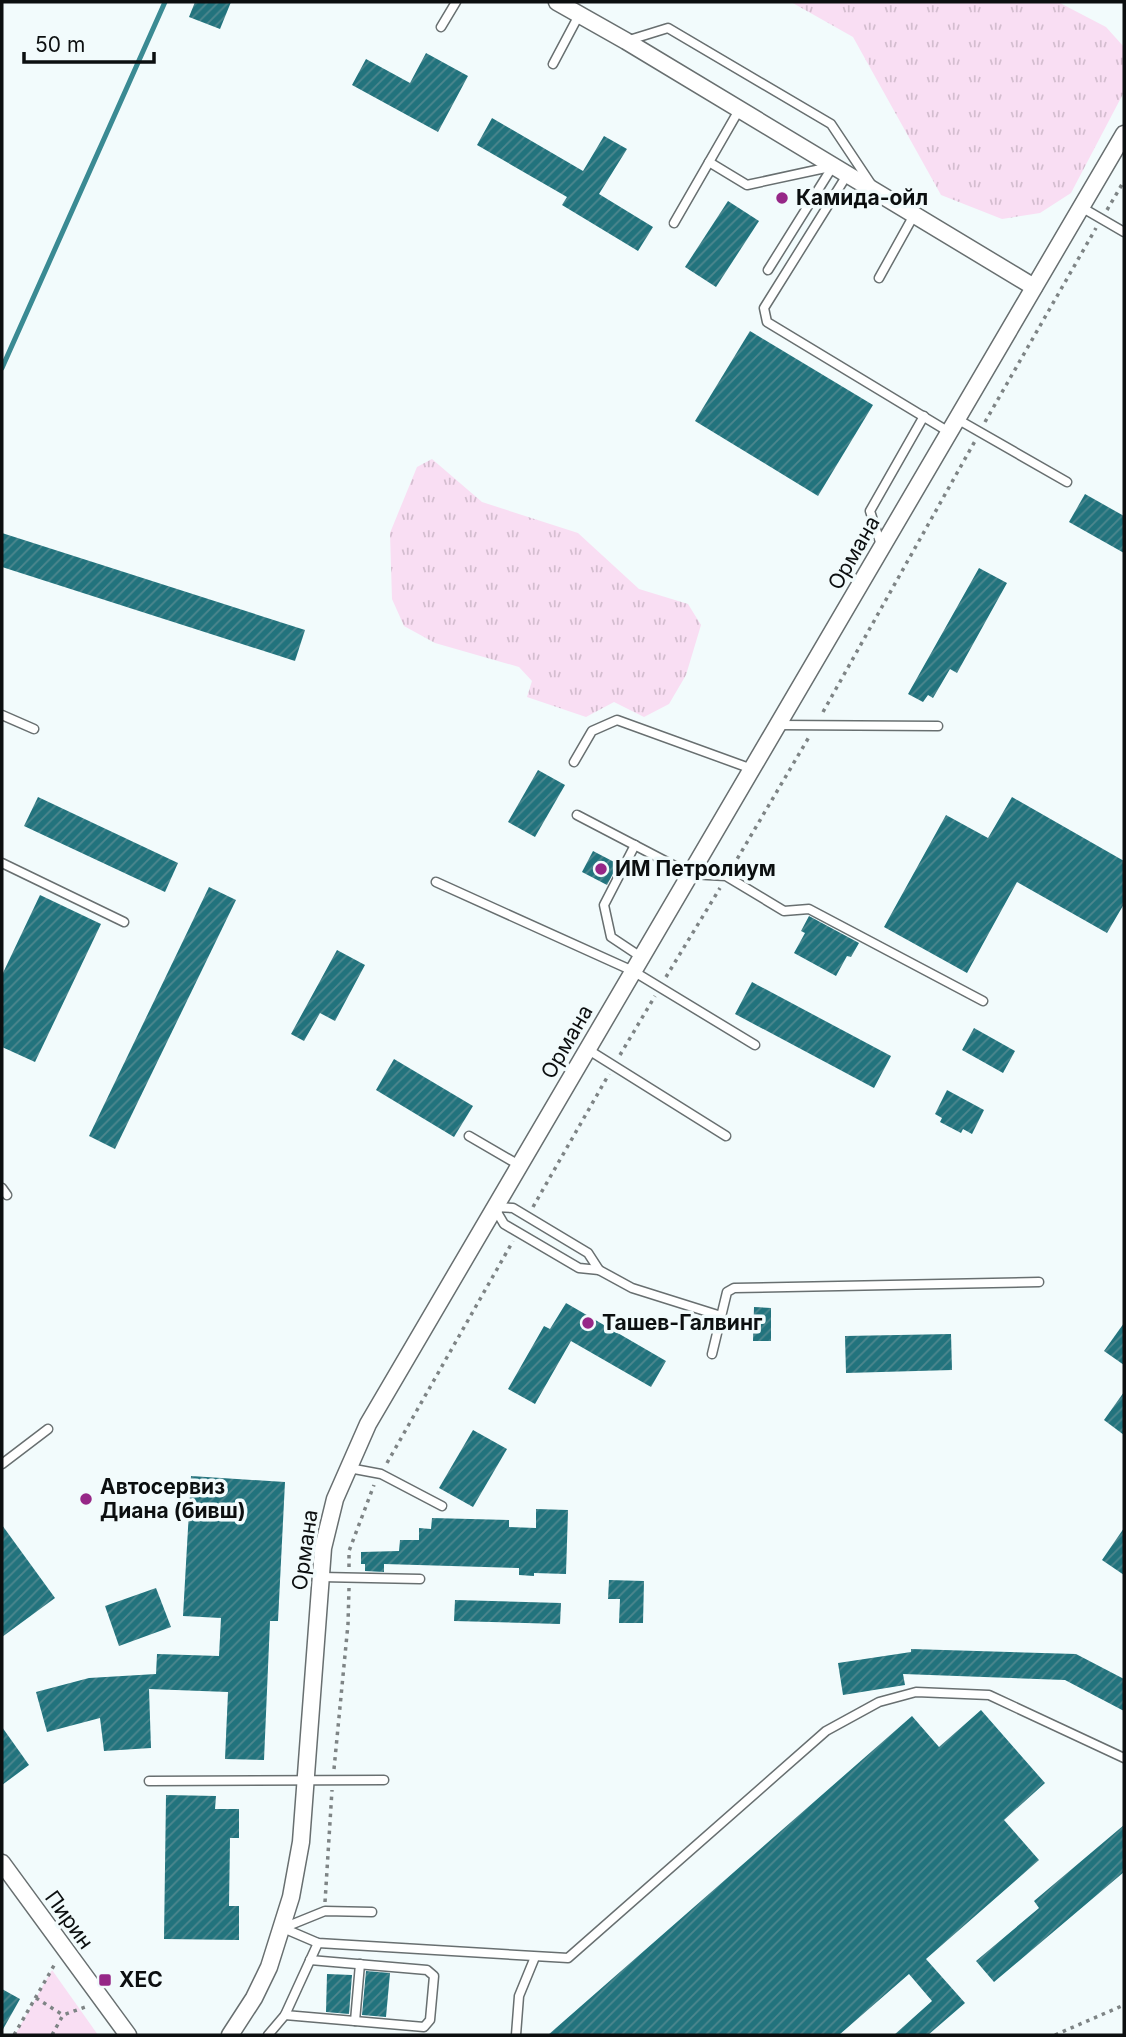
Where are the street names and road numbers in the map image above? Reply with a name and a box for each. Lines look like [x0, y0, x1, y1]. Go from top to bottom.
street label: Ормана [822, 511, 885, 594]
street label: Ормана [535, 1000, 598, 1083]
street label: Ормана [286, 1508, 323, 1592]
street label: Пирин [40, 1886, 99, 1954]

